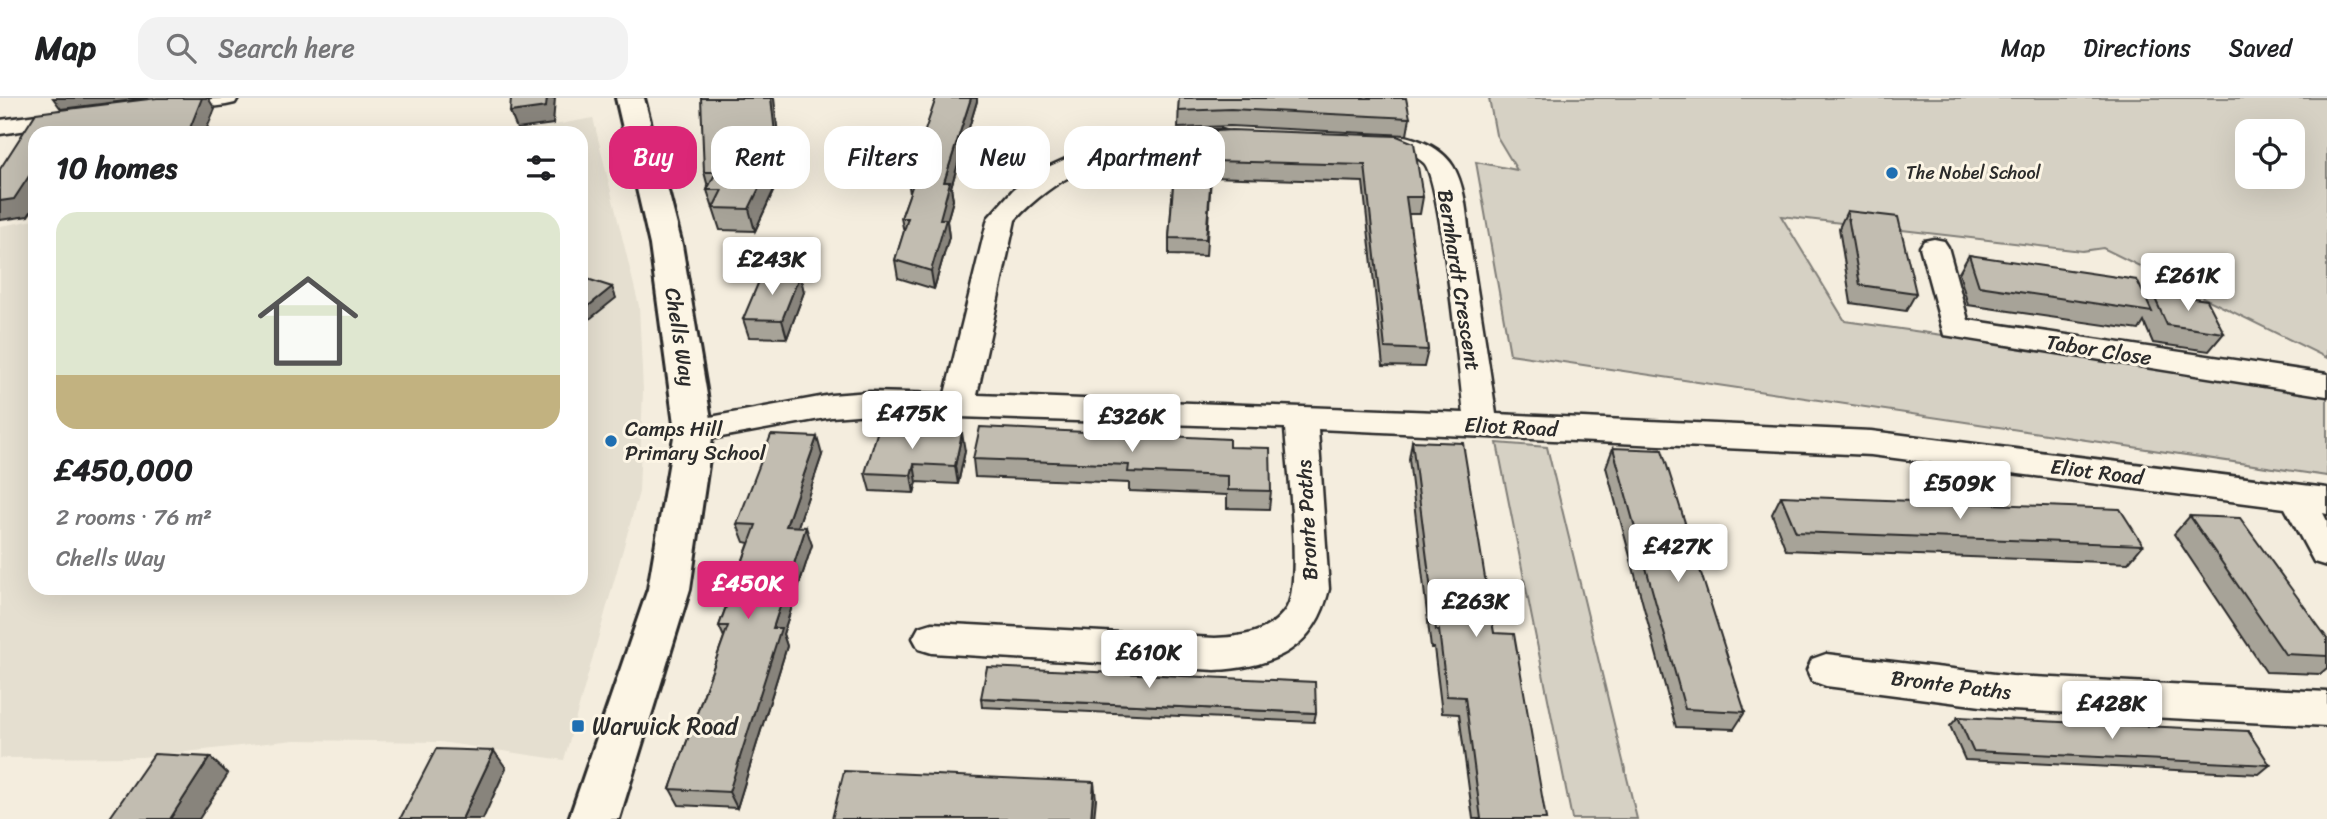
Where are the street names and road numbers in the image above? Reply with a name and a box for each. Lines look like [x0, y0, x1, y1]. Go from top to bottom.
street label: Bernhardt Crescent [1426, 187, 1492, 373]
street label: Chells Way [653, 285, 707, 389]
street label: Tabor Close [2043, 323, 2155, 377]
street label: Eliot Road [1463, 406, 1561, 449]
street label: Eliot Road [2048, 447, 2148, 497]
street label: Bronte Paths [1285, 458, 1329, 581]
street label: Bronte Paths [1889, 659, 2014, 711]

